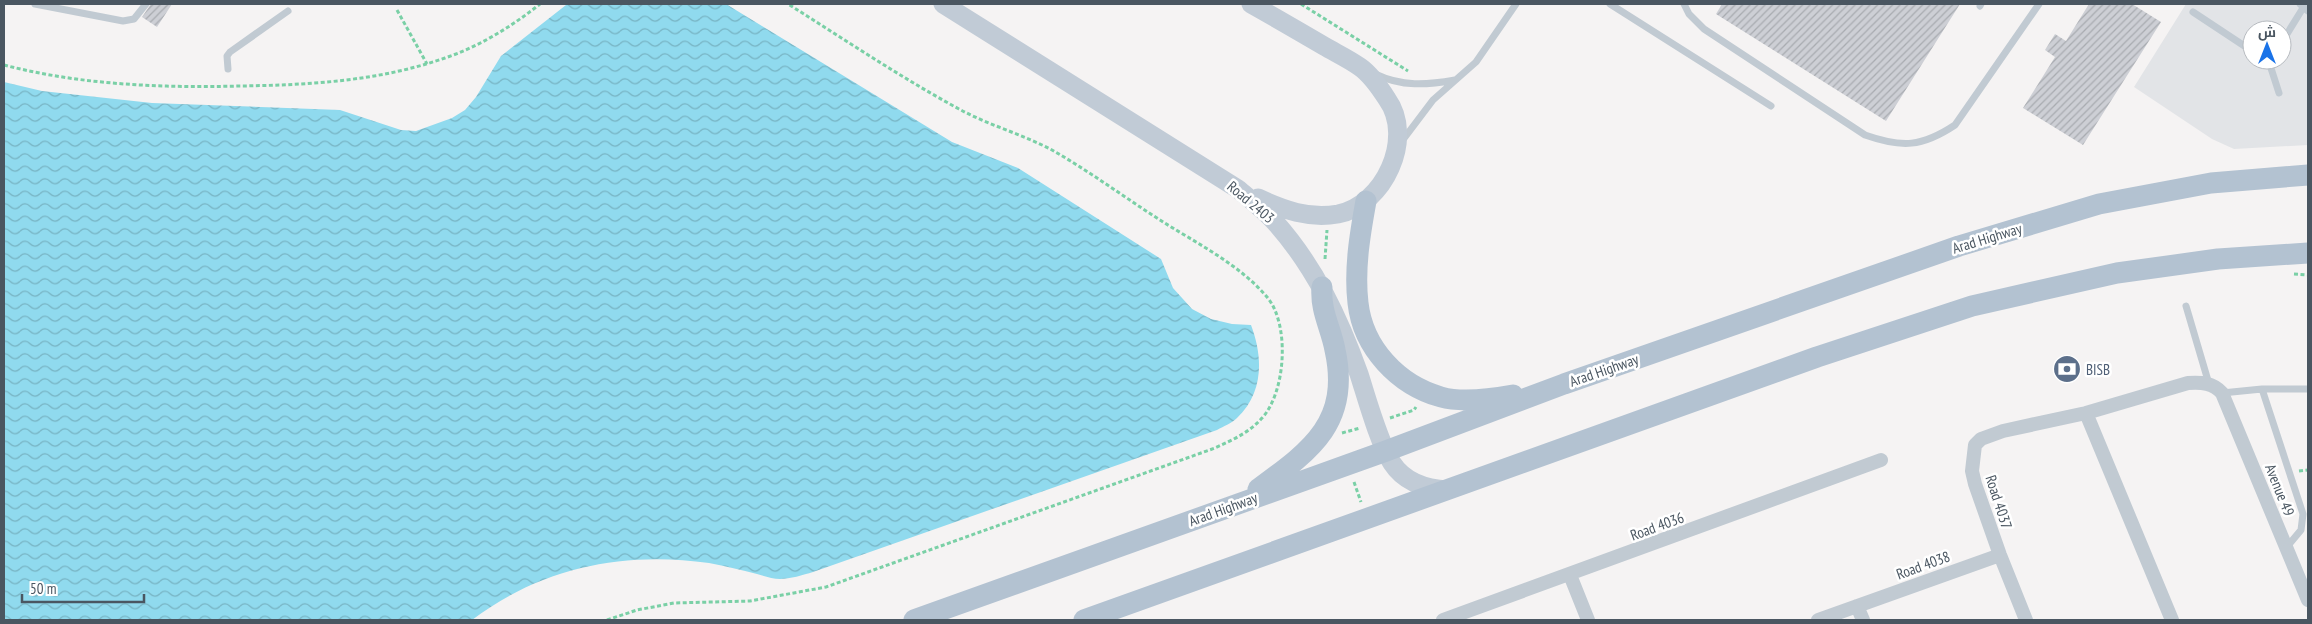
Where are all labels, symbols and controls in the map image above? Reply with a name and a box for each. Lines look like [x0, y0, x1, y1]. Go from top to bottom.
north arrow [2242, 20, 2292, 70]
text: ش [2258, 23, 2276, 41]
street label: Road 2403 [1224, 177, 1278, 227]
street label: Arad Highway [1950, 218, 2024, 258]
street label: Arad Highway [1567, 349, 1641, 391]
bank icon: BISB [2052, 354, 2082, 384]
place label: BISB [2086, 360, 2110, 379]
street label: Avenue 49 [2261, 461, 2299, 519]
street label: Road 4037 [1981, 473, 2017, 531]
street label: Arad Highway [1186, 488, 1260, 530]
street label: Road 4036 [1628, 507, 1687, 544]
street label: Road 4038 [1894, 547, 1952, 583]
scale bar [22, 572, 145, 604]
text: 50 m [30, 579, 56, 598]

